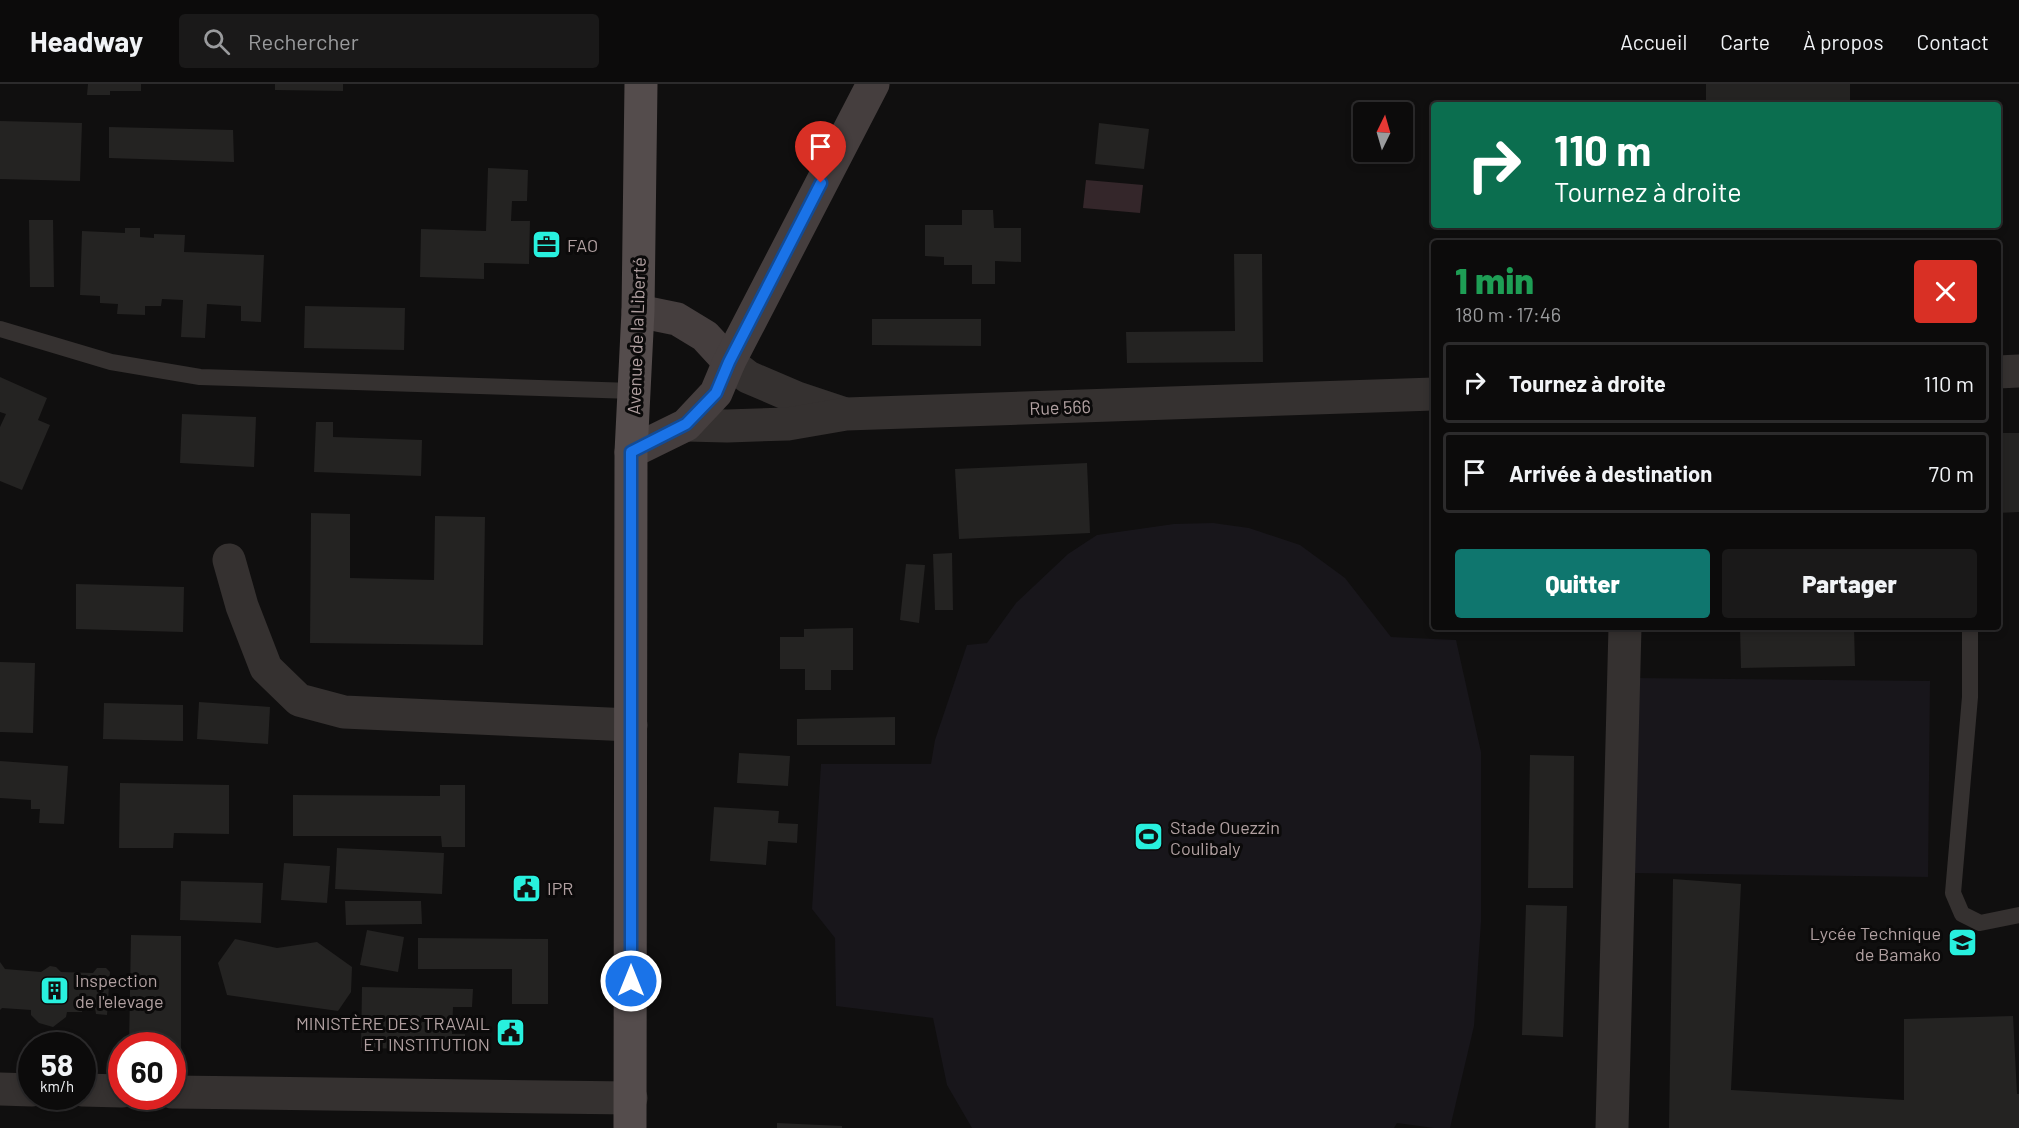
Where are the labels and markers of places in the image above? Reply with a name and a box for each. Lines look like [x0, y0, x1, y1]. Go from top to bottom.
pin [795, 121, 846, 183]
office icon: FAO [530, 229, 562, 261]
place label: FAO [567, 234, 598, 256]
place label: Stade Ouezzin Coulibaly [1170, 816, 1280, 859]
sports icon: Stade Ouezzin Coulibaly [1133, 821, 1165, 853]
public building icon: IPR [510, 872, 542, 904]
place label: IPR [547, 877, 573, 899]
place label: Lycée Technique de Bamako [1810, 922, 1941, 965]
school or university icon: Lycée Technique de Bamako [1946, 927, 1978, 959]
place label: Inspection de l'elevage [75, 969, 164, 1012]
building icon: Inspection de l'elevage [38, 974, 70, 1006]
place label: MINISTÈRE DES TRAVAIL ET INSTITUTION [296, 1012, 490, 1055]
public building icon: MINISTÈRE DES TRAVAIL ET INSTITUTION [495, 1017, 527, 1049]

